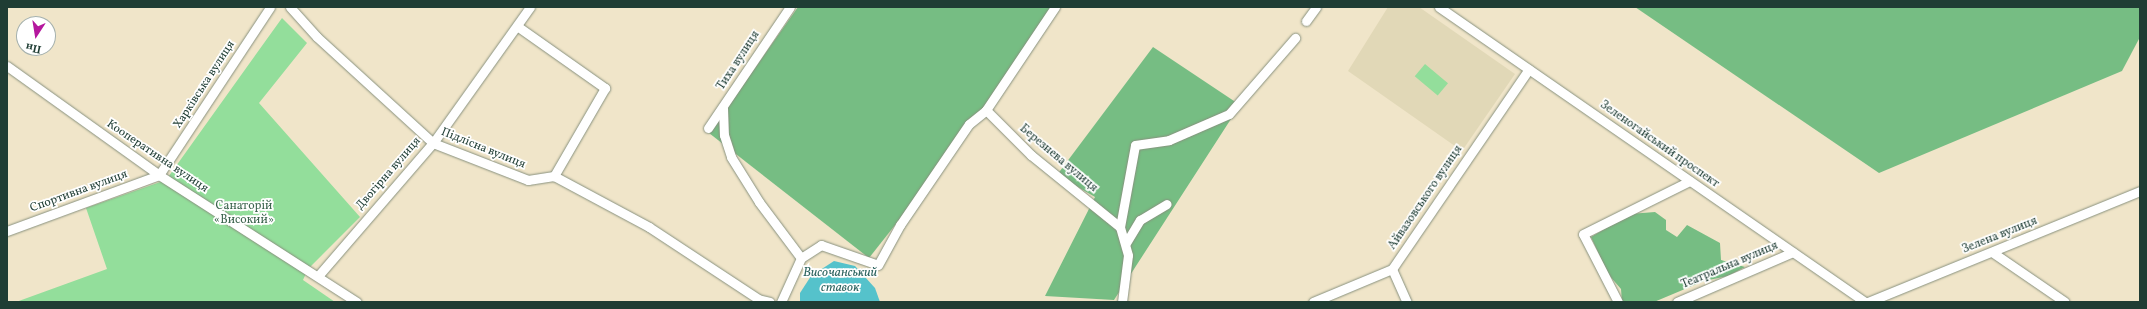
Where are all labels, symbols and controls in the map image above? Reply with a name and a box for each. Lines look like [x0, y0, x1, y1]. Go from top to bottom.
north arrow [16, 16, 56, 56]
street label: Тиха вулиця [715, 29, 763, 93]
text: Пн [24, 38, 43, 56]
street label: Харківська вулиця [171, 38, 239, 132]
street label: Зеленогайський проспект [1597, 98, 1721, 192]
street label: Кооперативна вулиця [103, 118, 211, 196]
street label: Березнева вулиця [1016, 122, 1100, 196]
street label: Підлісна вулиця [439, 126, 527, 172]
street label: Двогірна вулиця [353, 135, 425, 213]
street label: Айвазовського вулиця [1386, 143, 1466, 253]
street label: Спортивна вулиця [28, 168, 130, 216]
park label: Санаторій «Високий» [214, 200, 274, 228]
street label: Зелена вулиця [1960, 214, 2040, 258]
street label: Театральна вулиця [1680, 239, 1780, 293]
water label: Височанський ставок [803, 266, 877, 297]

